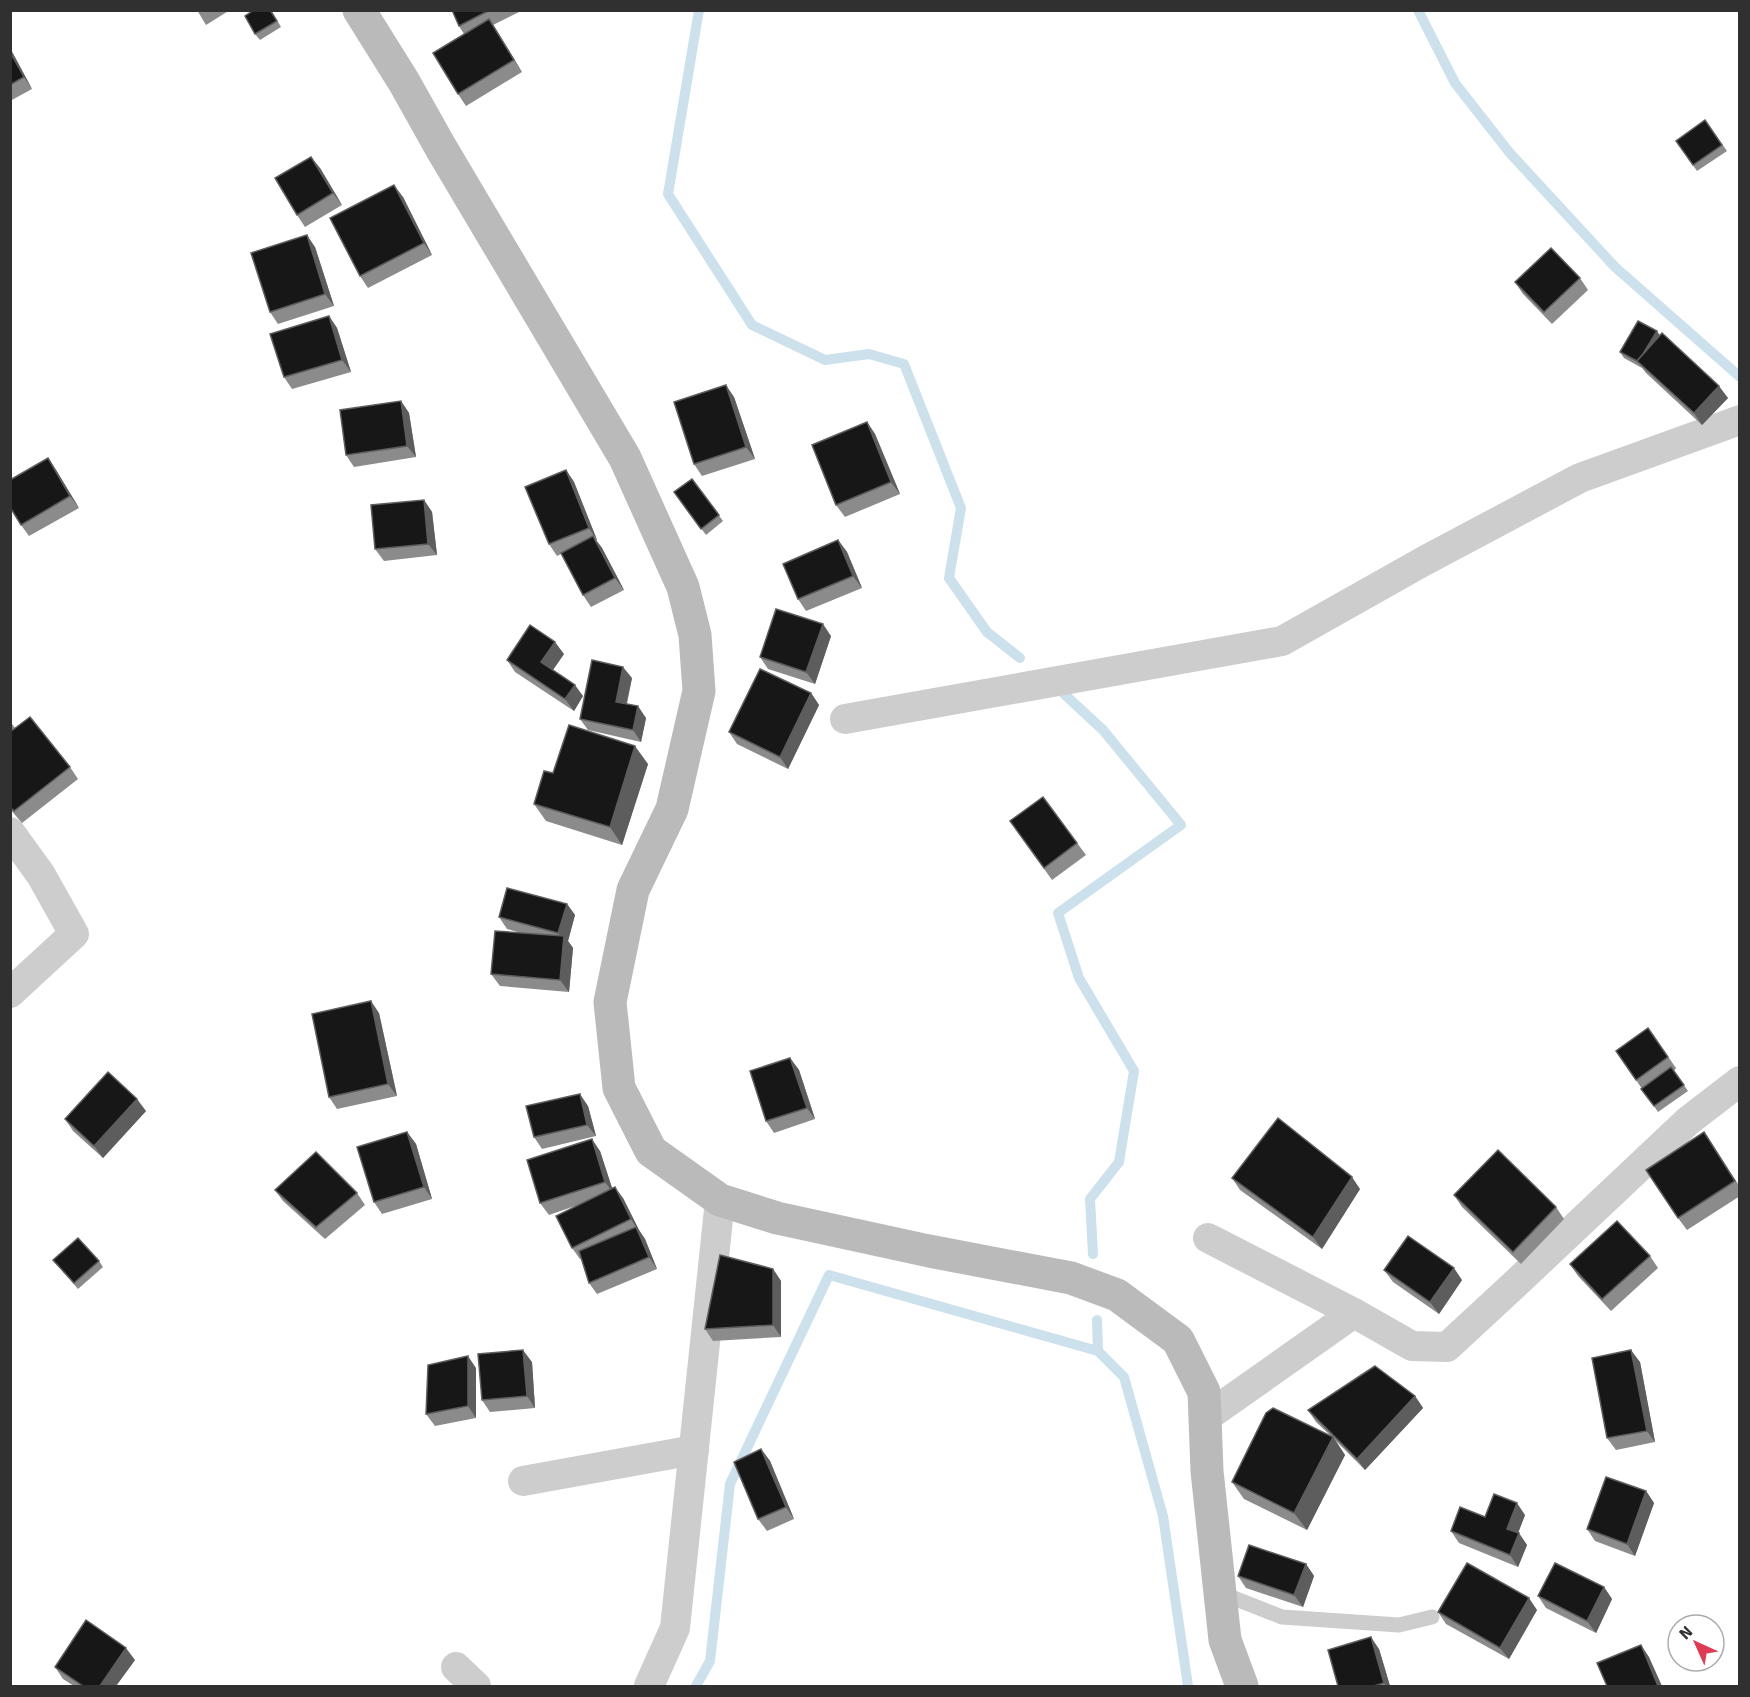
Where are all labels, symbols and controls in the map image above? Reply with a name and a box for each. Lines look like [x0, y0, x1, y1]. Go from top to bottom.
north arrow [1666, 1613, 1726, 1673]
text: N [1675, 1622, 1697, 1644]

